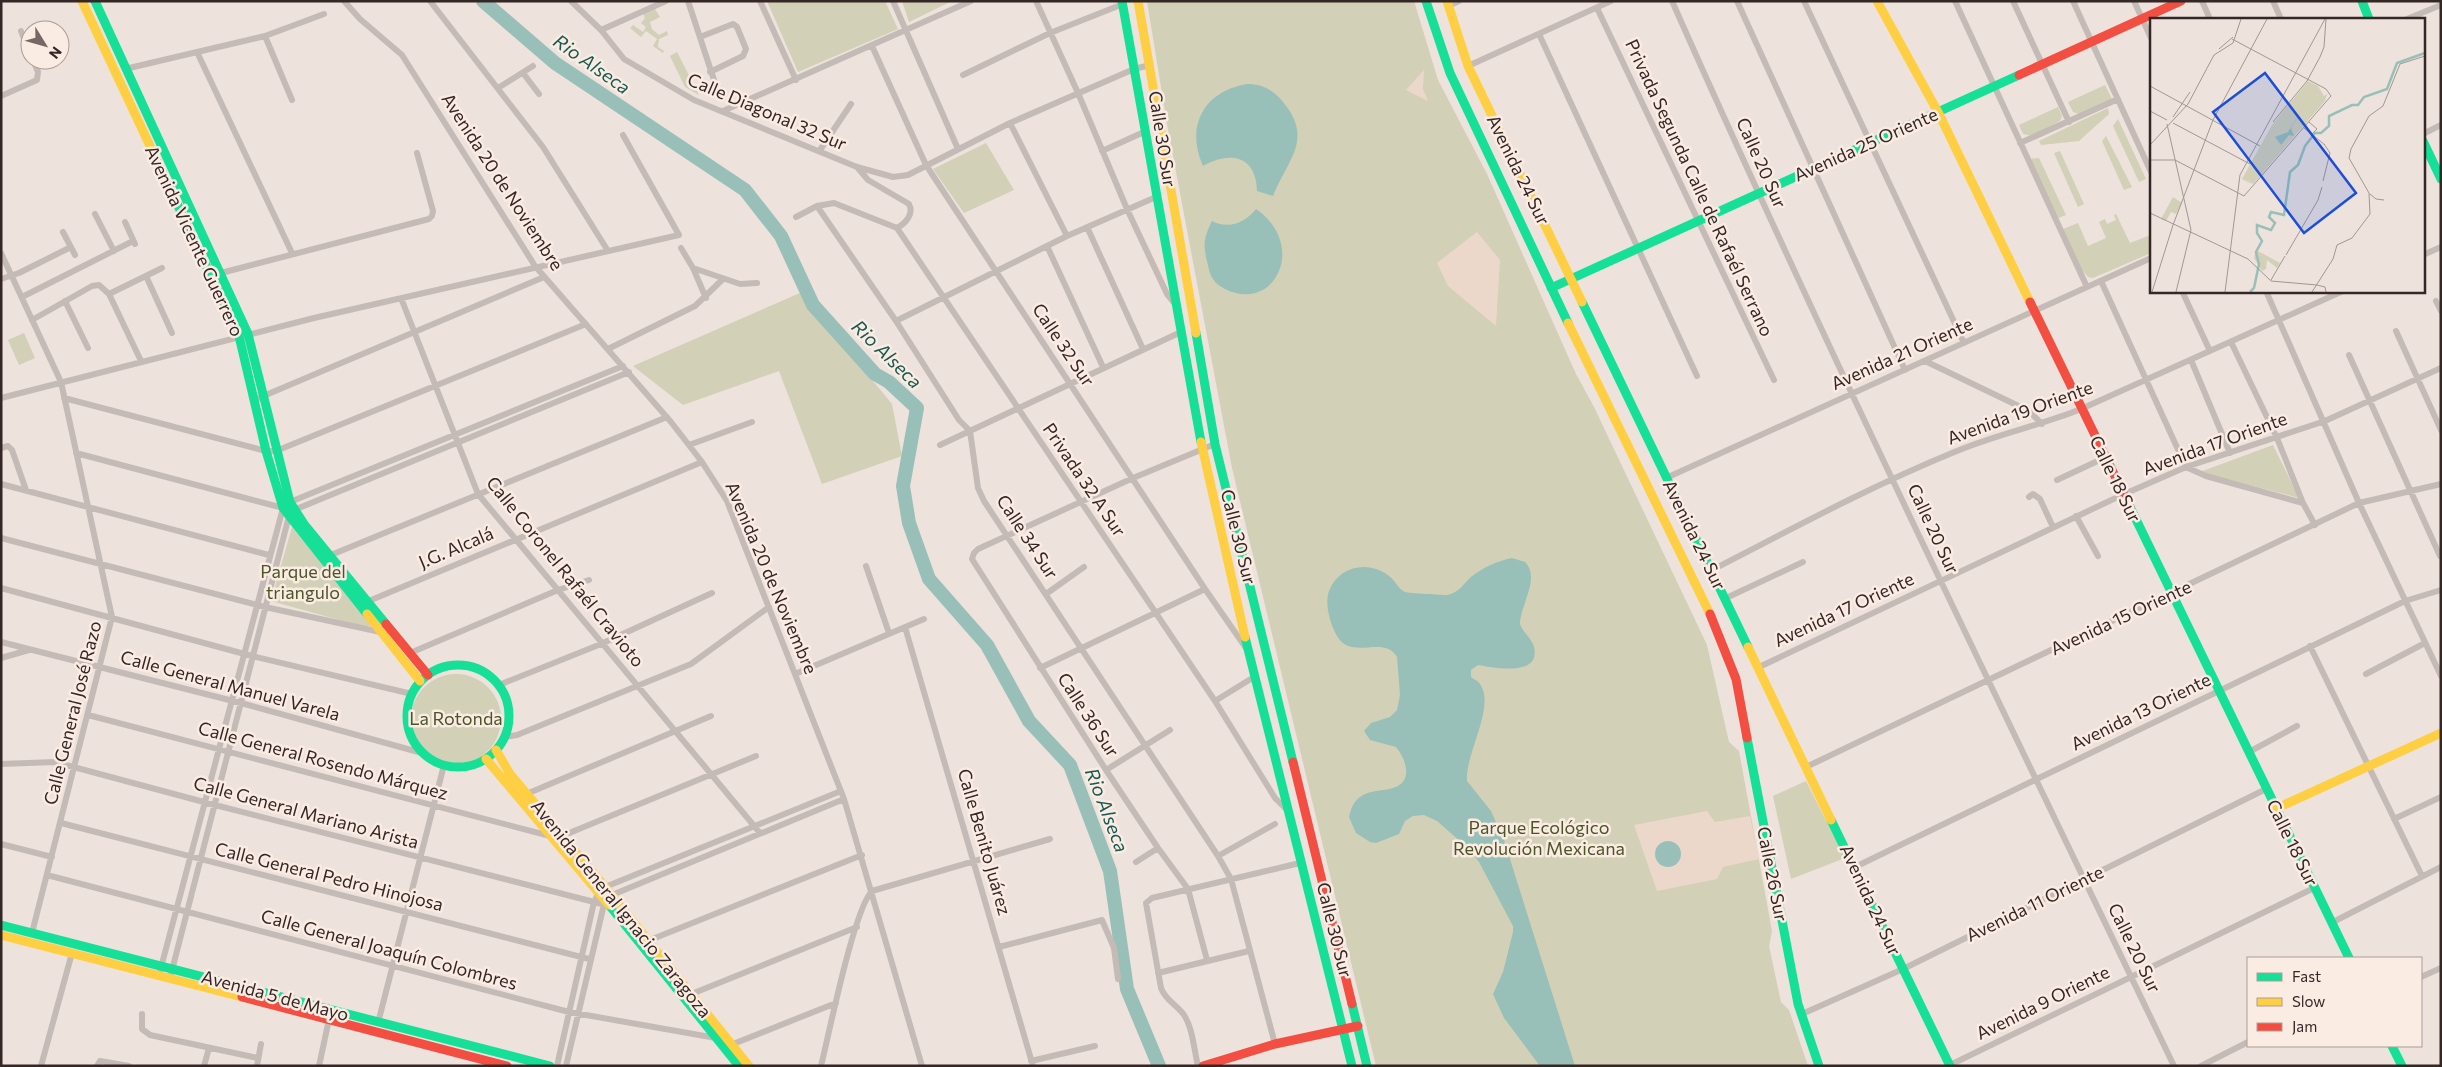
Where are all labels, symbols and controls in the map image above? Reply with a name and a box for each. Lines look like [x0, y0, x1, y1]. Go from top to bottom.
inset map [2150, 18, 2424, 292]
north arrow [20, 20, 70, 70]
water label: Rio Alseca [549, 29, 635, 98]
street label: Privada Segunda Calle de Rafaél Serrano [1621, 35, 1779, 340]
text: N [46, 44, 66, 62]
street label: Calle Diagonal 32 Sur [685, 68, 850, 155]
street label: Avenida 20 de Noviembre [437, 89, 568, 274]
street label: Calle 30 Sur [1145, 89, 1181, 189]
street label: Avenida 25 Oriente [1790, 102, 1941, 186]
street label: Avenida 24 Sur [1483, 111, 1555, 228]
street label: Calle 20 Sur [1732, 114, 1792, 211]
street label: Avenida Vicente Guerrero [141, 142, 249, 340]
street label: Calle 32 Sur [1028, 299, 1100, 390]
street label: Avenida 21 Oriente [1827, 312, 1976, 394]
water label: Rio Alseca [847, 315, 927, 393]
street label: Avenida 19 Oriente [1944, 375, 2096, 449]
street label: Avenida 17 Oriente [2139, 407, 2290, 479]
street label: Privada 32 A Sur [1039, 419, 1131, 540]
street label: Calle 18 Sur [2085, 432, 2146, 525]
street label: Calle Coronel Rafaél Cravioto [482, 472, 649, 671]
street label: Avenida 24 Sur [1659, 476, 1731, 593]
street label: Avenida 20 de Noviembre [721, 478, 822, 677]
street label: Calle 20 Sur [1903, 480, 1964, 577]
street label: Calle 30 Sur [1217, 487, 1261, 587]
street label: Calle 34 Sur [992, 490, 1063, 583]
street label: J.G. Alcalá [415, 521, 496, 573]
park label: Parque del triangulo [260, 560, 346, 603]
street label: Avenida 17 Oriente [1770, 567, 1917, 651]
street label: Avenida 15 Oriente [2047, 575, 2195, 659]
street label: Calle General José Razo [39, 618, 106, 807]
street label: Calle General Manuel Varela [118, 645, 342, 725]
street label: Calle 36 Sur [1053, 668, 1124, 761]
street label: Avenida 13 Oriente [2067, 668, 2214, 754]
park label: La Rotonda [409, 707, 503, 729]
street label: Calle General Rosendo Márquez [196, 716, 451, 804]
water label: Rio Alseca [1081, 764, 1134, 855]
street label: Calle Benito Juárez [954, 766, 1016, 918]
street label: Calle General Mariano Arista [191, 771, 421, 853]
street label: Avenida General Ignacio Zaragoza [527, 795, 717, 1022]
street label: Calle 18 Sur [2262, 796, 2323, 889]
park label: Parque Ecológico Revolución Mexicana [1453, 816, 1625, 859]
street label: Calle 26 Sur [1753, 825, 1793, 923]
street label: Calle General Pedro Hinojosa [213, 837, 446, 915]
street label: Avenida 24 Sur [1836, 841, 1906, 959]
street label: Avenida 11 Oriente [1962, 860, 2107, 946]
street label: Calle 30 Sur [1313, 880, 1357, 980]
street label: Calle 20 Sur [2104, 899, 2166, 996]
street label: Calle General Joaquín Colombres [259, 904, 520, 994]
legend [2247, 957, 2422, 1047]
street label: Avenida 9 Oriente [1972, 960, 2113, 1044]
street label: Avenida 5 de Mayo [199, 965, 351, 1025]
text: Fast [2292, 967, 2321, 985]
text: Slow [2292, 992, 2325, 1010]
text: Jam [2292, 1017, 2317, 1035]

